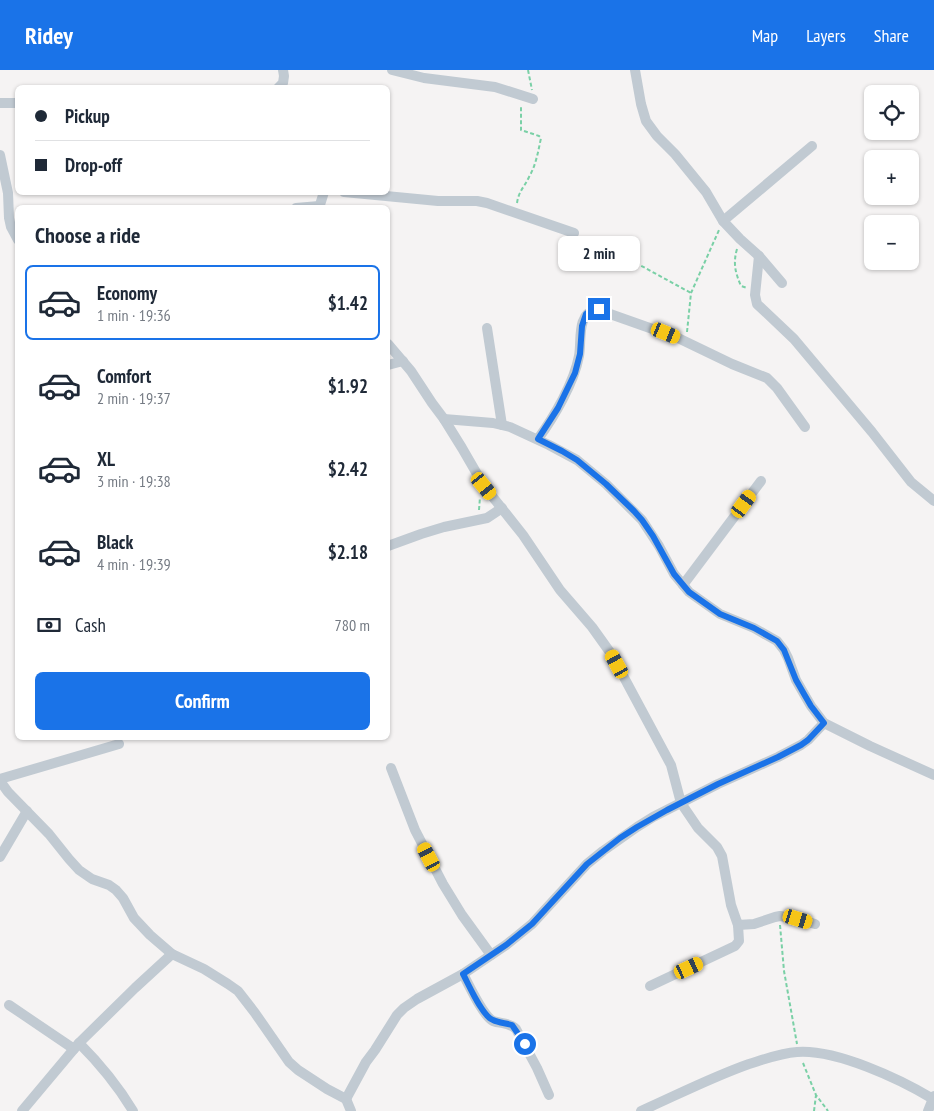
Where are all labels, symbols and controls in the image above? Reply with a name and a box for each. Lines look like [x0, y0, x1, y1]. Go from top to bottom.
text: Ridey [25, 20, 73, 51]
text: Map [752, 24, 778, 47]
text: Layers [806, 24, 846, 47]
text: Share [874, 24, 909, 47]
map controls [864, 85, 919, 270]
button: locate [864, 85, 919, 140]
text: Pickup [65, 104, 110, 128]
button: + [864, 150, 919, 205]
text: Drop-off [65, 153, 122, 177]
button: − [864, 215, 919, 270]
text: Choose a ride [35, 221, 140, 249]
callout: 2 min [558, 236, 640, 272]
text: 2 min [583, 243, 615, 263]
icon: car [37, 280, 82, 325]
text: Economy [97, 281, 157, 305]
text: $1.42 [328, 291, 368, 315]
route end [588, 298, 610, 320]
text: 1 min · 19:36 [97, 305, 171, 325]
car [649, 320, 682, 346]
icon: car [37, 363, 82, 408]
text: Comfort [97, 364, 151, 388]
text: $1.92 [328, 374, 368, 398]
text: 2 min · 19:37 [97, 388, 171, 408]
icon: car [37, 446, 82, 491]
text: XL [97, 447, 115, 471]
text: $2.42 [328, 457, 368, 481]
car [468, 470, 499, 502]
text: 3 min · 19:38 [97, 471, 171, 491]
car [729, 487, 758, 521]
icon: car [37, 529, 82, 574]
text: Black [97, 530, 133, 554]
text: $2.18 [328, 540, 368, 564]
text: 4 min · 19:39 [97, 554, 171, 574]
icon: cash [35, 611, 63, 639]
text: Cash [75, 613, 106, 637]
text: 780 m [335, 615, 370, 635]
car [603, 647, 630, 681]
button: Confirm [35, 672, 370, 730]
car [415, 840, 442, 874]
car [781, 907, 814, 931]
car [672, 955, 705, 981]
route start [514, 1033, 536, 1055]

